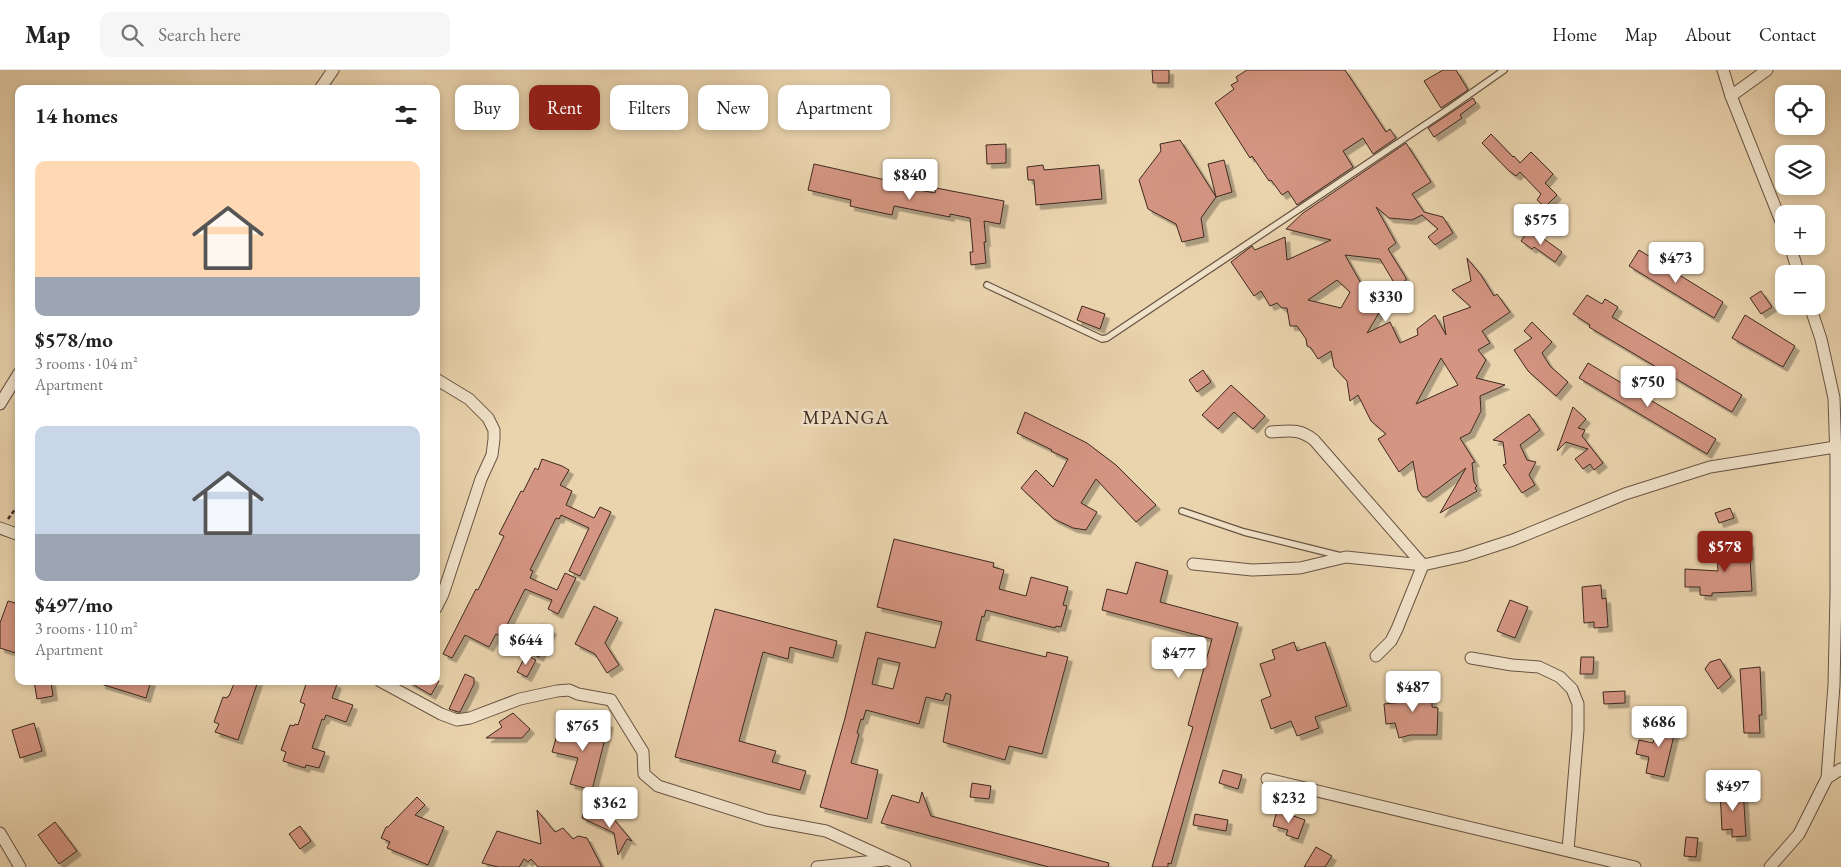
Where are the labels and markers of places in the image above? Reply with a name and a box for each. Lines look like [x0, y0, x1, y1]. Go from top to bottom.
pin: $840 [880, 158, 940, 201]
pin: $575 [1511, 204, 1571, 246]
pin: $473 [1646, 242, 1706, 284]
pin: $330 [1356, 280, 1416, 323]
pin: $750 [1618, 366, 1678, 408]
pin: $578 [1695, 530, 1755, 573]
pin: $644 [496, 624, 556, 666]
pin: $477 [1149, 636, 1209, 679]
pin: $487 [1383, 670, 1443, 713]
pin: $686 [1629, 706, 1689, 748]
pin: $765 [553, 710, 613, 752]
pin: $497 [1703, 770, 1763, 812]
pin: $232 [1259, 782, 1319, 824]
pin: $362 [580, 786, 640, 829]

